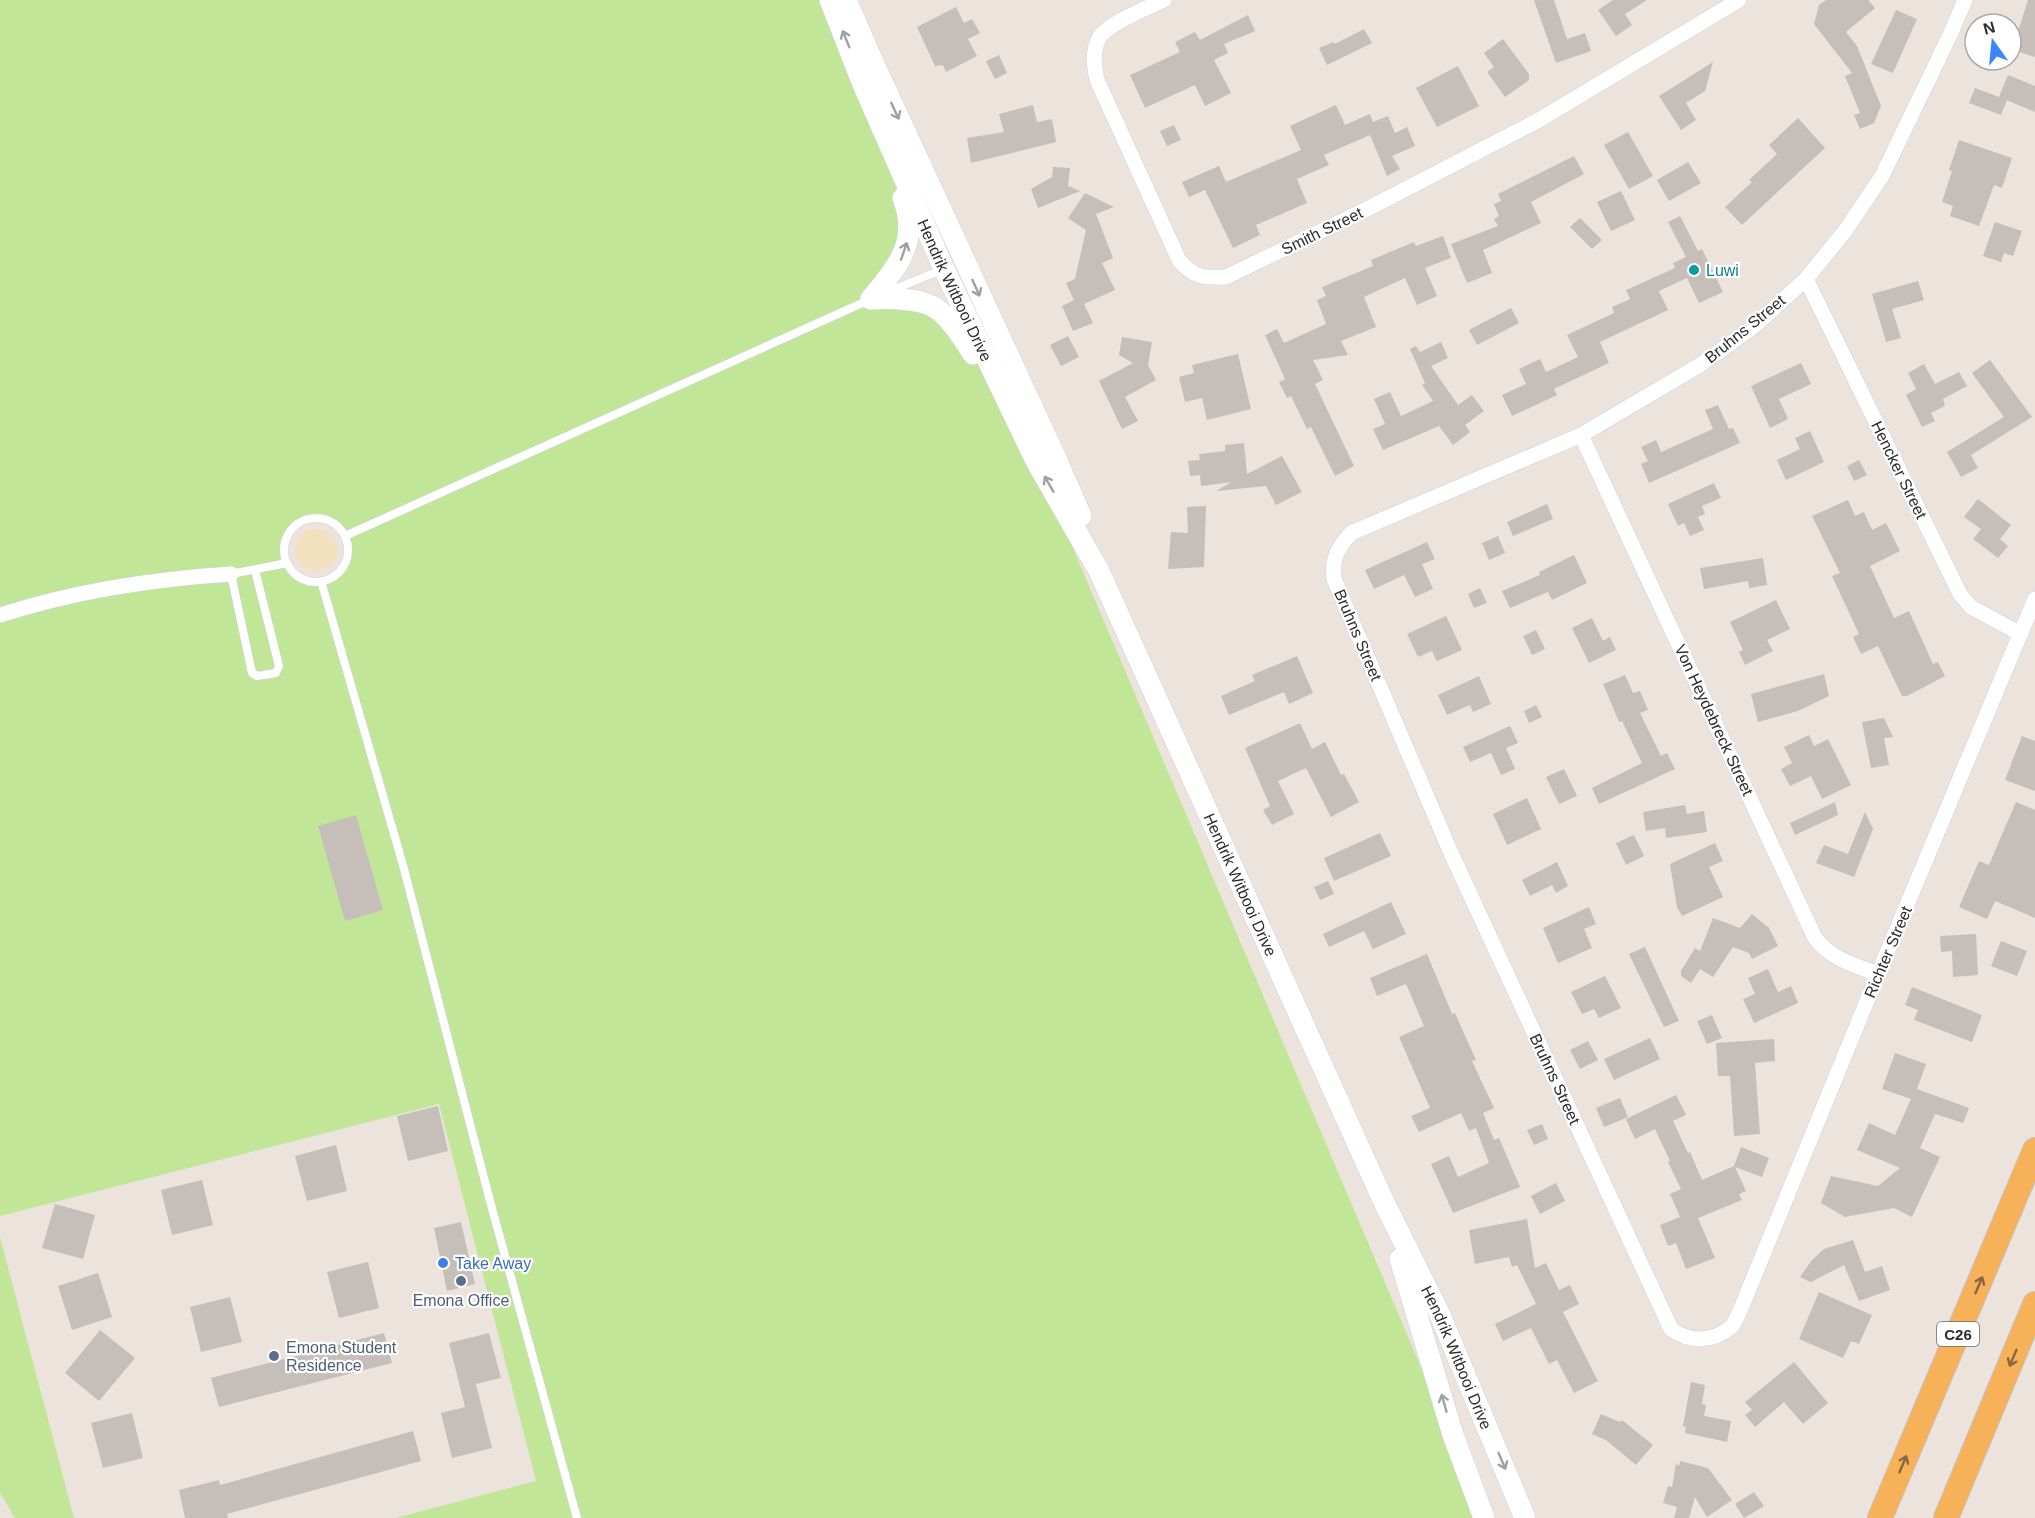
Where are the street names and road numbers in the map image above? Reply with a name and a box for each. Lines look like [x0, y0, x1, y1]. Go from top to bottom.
street label: Smith Street [1279, 204, 1366, 258]
street label: Hendrik Witbooi Drive [915, 216, 995, 364]
street label: Bruhns Street [1702, 291, 1789, 366]
street label: Hencker Street [1868, 418, 1930, 522]
street label: Bruhns Street [1331, 587, 1385, 684]
street label: Von Heydebreck Street [1672, 642, 1757, 799]
street label: Hendrik Witbooi Drive [1201, 811, 1280, 959]
street label: Richter Street [1861, 903, 1915, 1000]
street label: Bruhns Street [1527, 1031, 1584, 1127]
street label: Hendrik Witbooi Drive [1418, 1283, 1495, 1432]
road number: C26 [1937, 1322, 1979, 1346]

